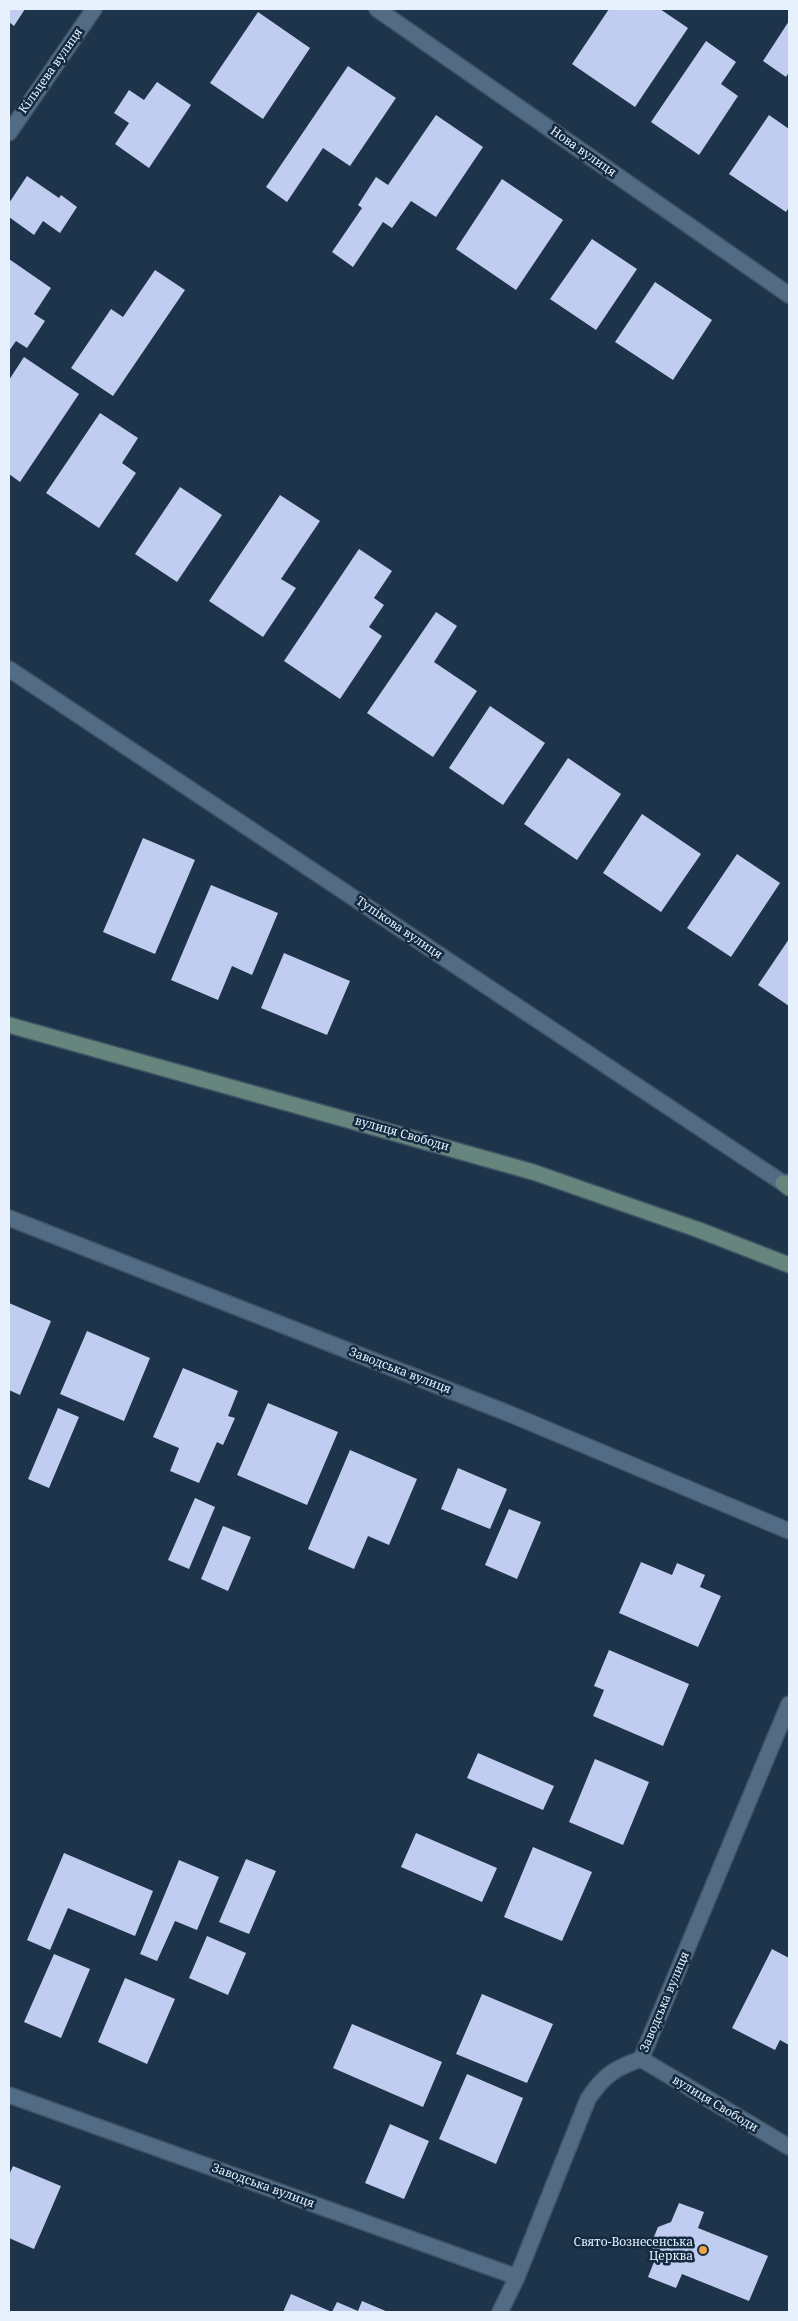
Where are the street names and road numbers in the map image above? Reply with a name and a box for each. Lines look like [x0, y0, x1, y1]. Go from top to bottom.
street label: Кільцева вулиця [16, 26, 86, 116]
street label: Нова вулиця [547, 124, 619, 180]
street label: Тупікова вулиця [353, 894, 445, 962]
street label: вулиця Свободи [353, 1114, 451, 1154]
street label: Заводська вулиця [347, 1345, 453, 1397]
street label: Заводська вулиця [637, 1949, 693, 2055]
street label: вулиця Свободи [670, 2073, 760, 2135]
street label: Заводська вулиця [210, 2161, 316, 2211]

